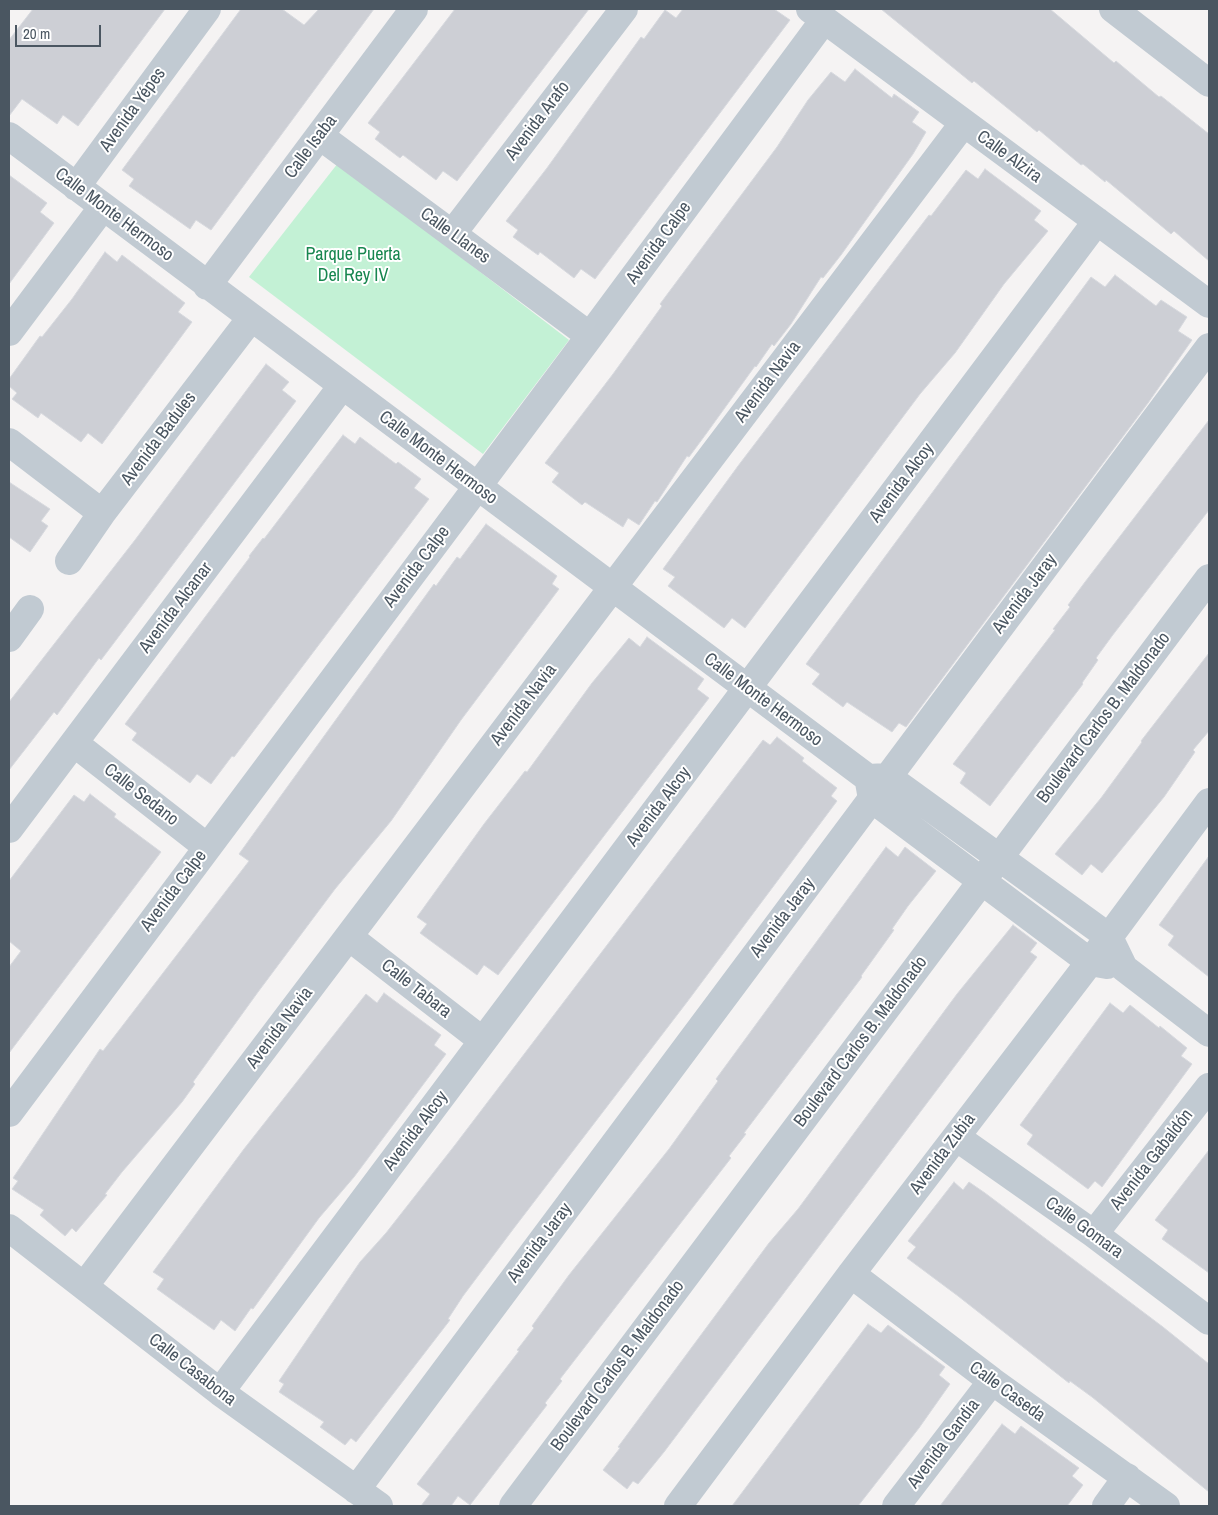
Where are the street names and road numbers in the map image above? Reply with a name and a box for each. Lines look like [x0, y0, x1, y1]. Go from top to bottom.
street label: Avenida Yépes [95, 64, 171, 156]
street label: Avenida Arafo [501, 77, 575, 165]
street label: Calle Isaba [280, 111, 342, 183]
street label: Calle Alzira [972, 126, 1046, 188]
street label: Calle Monte Hermoso [51, 163, 177, 267]
street label: Avenida Calpe [622, 198, 696, 288]
street label: Calle Llanes [416, 203, 494, 269]
street label: Avenida Navia [730, 337, 806, 427]
street label: Avenida Badules [117, 388, 201, 490]
street label: Calle Monte Hermoso [375, 406, 501, 510]
street label: Avenida Alcoy [865, 439, 939, 527]
street label: Avenida Calpe [379, 522, 455, 612]
street label: Avenida Jaray [988, 550, 1062, 638]
street label: Avenida Alcanar [135, 558, 217, 658]
street label: Boulevard Carlos B. Maldonado [1033, 628, 1175, 808]
street label: Calle Monte Hermoso [700, 648, 826, 752]
street label: Avenida Navia [486, 660, 562, 750]
street label: Calle Sedano [99, 759, 183, 831]
street label: Avenida Alcoy [622, 763, 696, 851]
street label: Avenida Calpe [136, 846, 212, 936]
street label: Avenida Jaray [746, 874, 820, 962]
street label: Boulevard Carlos B. Maldonado [790, 952, 932, 1132]
street label: Calle Tabara [377, 955, 455, 1023]
street label: Avenida Navia [242, 983, 318, 1073]
street label: Avenida Alcoy [379, 1087, 453, 1175]
street label: Avenida Gabaldón [1106, 1105, 1198, 1215]
street label: Avenida Zubia [906, 1109, 980, 1199]
street label: Calle Gomara [1041, 1193, 1127, 1263]
street label: Avenida Jaray [503, 1199, 577, 1287]
street label: Boulevard Carlos B. Maldonado [547, 1276, 689, 1456]
street label: Calle Casabona [144, 1329, 240, 1411]
street label: Calle Caseda [965, 1357, 1049, 1427]
street label: Avenida Gandia [903, 1395, 985, 1493]

